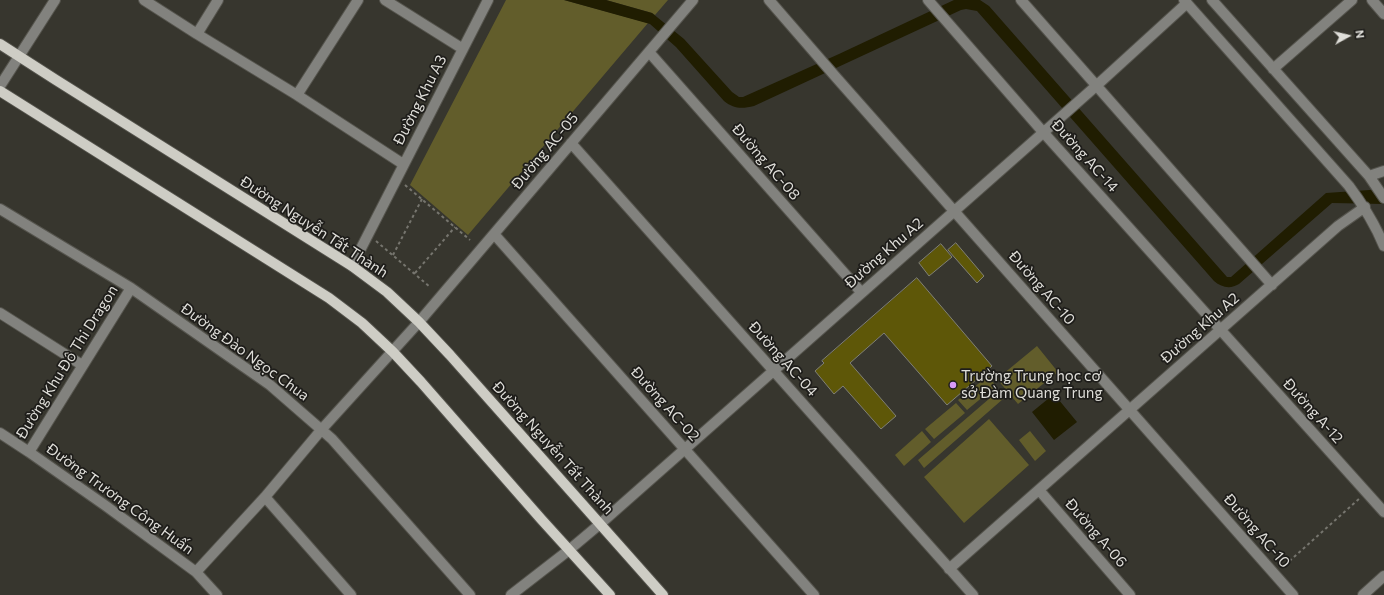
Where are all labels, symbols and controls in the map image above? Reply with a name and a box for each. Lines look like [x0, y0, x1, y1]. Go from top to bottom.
north arrow [1328, 16, 1368, 56]
text: N [1353, 29, 1367, 39]
street label: Đường Khu A3 [390, 52, 450, 148]
street label: Đường AC-05 [508, 109, 582, 193]
street label: Đường AC-14 [1048, 116, 1122, 196]
street label: Đường AC-08 [728, 120, 804, 204]
street label: Đường Nguyễn Tất Thành [237, 172, 391, 282]
street label: Đường Khu A2 [841, 214, 927, 292]
street label: Đường AC-10 [1005, 247, 1079, 329]
street label: Đường Khu Đô Thi Dragon [12, 282, 122, 442]
street label: Đường Khu A2 [1157, 289, 1243, 367]
street label: Đường Đào Ngọc Chua [177, 299, 313, 405]
street label: Đường AC-04 [745, 318, 821, 400]
street label: Đường AC-02 [627, 363, 703, 445]
place label: Trường Trung học cơ sở Đàm Quang Trung [961, 367, 1103, 402]
street label: Đường A-12 [1279, 375, 1347, 447]
street label: Đường Nguyễn Tất Thành [489, 378, 617, 518]
marker: Trường Trung học cơ sở Đàm Quang Trung [948, 380, 958, 390]
street label: Đường Trương Công Huấn [43, 440, 197, 558]
street label: Đường AC-10 [1220, 490, 1294, 572]
street label: Đường A-06 [1061, 495, 1131, 571]

